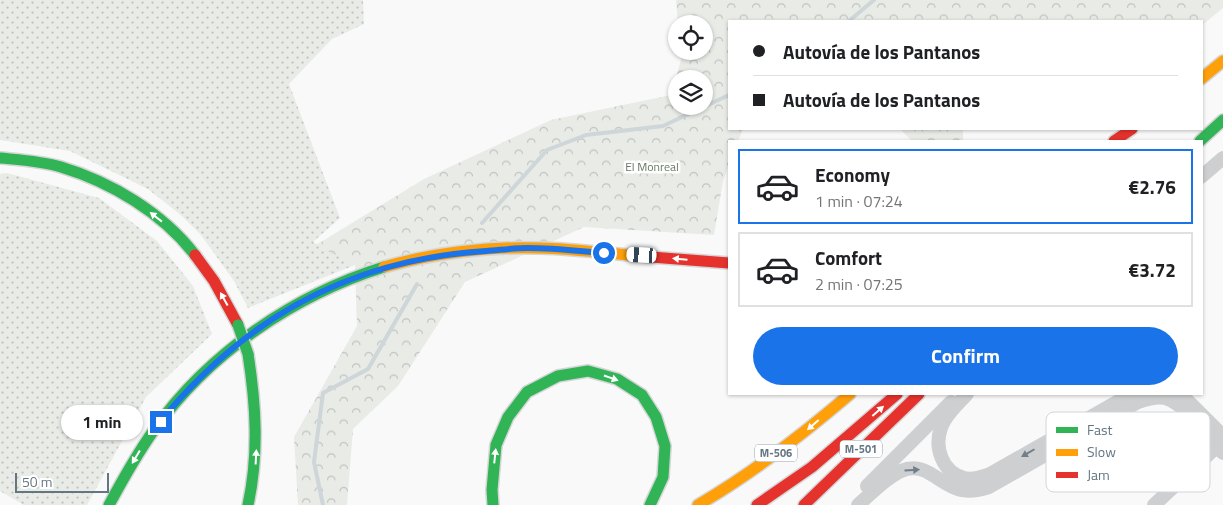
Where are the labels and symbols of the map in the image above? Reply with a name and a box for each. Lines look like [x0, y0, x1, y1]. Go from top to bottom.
park label: El Monreal [625, 157, 679, 176]
one-way arrow [149, 212, 162, 223]
route start [593, 242, 615, 264]
car [626, 247, 657, 263]
one-way arrow [672, 254, 688, 262]
one-way arrow [220, 293, 229, 306]
one-way arrow [604, 374, 619, 382]
callout: 1 min [61, 404, 144, 440]
one-way arrow [872, 405, 885, 416]
route end [150, 411, 172, 433]
legend [1046, 412, 1210, 492]
text: Fast [1087, 419, 1112, 440]
one-way arrow [806, 420, 819, 431]
road number: M-501 [840, 440, 882, 458]
text: Slow [1087, 441, 1116, 462]
road number: M-506 [755, 444, 797, 462]
one-way arrow [491, 448, 499, 464]
one-way arrow [1021, 448, 1035, 457]
one-way arrow [253, 449, 261, 465]
one-way arrow [132, 451, 141, 464]
text: Jam [1087, 464, 1110, 485]
one-way arrow [904, 465, 920, 473]
scale bar [15, 470, 109, 493]

